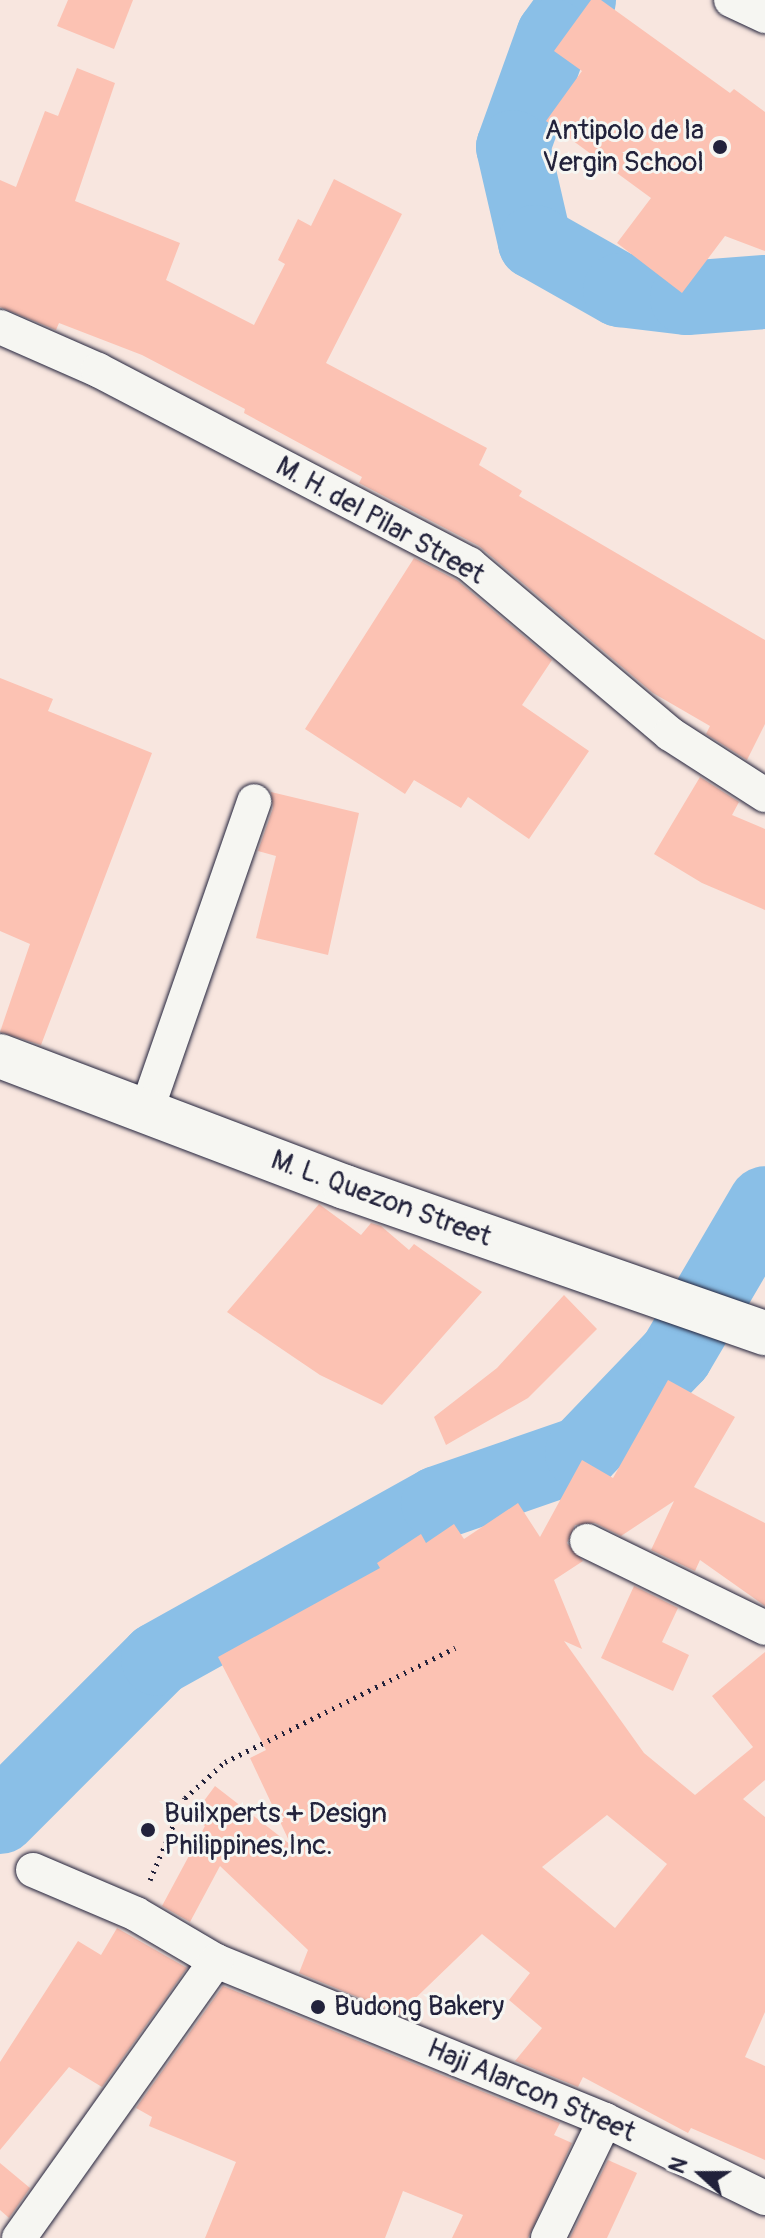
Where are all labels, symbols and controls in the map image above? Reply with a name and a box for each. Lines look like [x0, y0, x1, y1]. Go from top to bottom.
place label: Antipolo de la Vergin School [542, 114, 704, 180]
marker: Antipolo de la Vergin School [711, 138, 729, 156]
street label: M. H. del Pilar Street [270, 450, 490, 592]
street label: M. L. Quezon Street [266, 1144, 496, 1254]
place label: Builxperts + Design Philippines,Inc. [164, 1797, 387, 1863]
marker: Builxperts + Design Philippines,Inc. [139, 1821, 157, 1839]
place label: Budong Bakery [334, 1990, 504, 2024]
marker: Budong Bakery [309, 1998, 327, 2016]
street label: Haji Alarcon Street [422, 2032, 640, 2150]
north arrow [661, 2134, 741, 2214]
text: N [663, 2153, 694, 2177]

